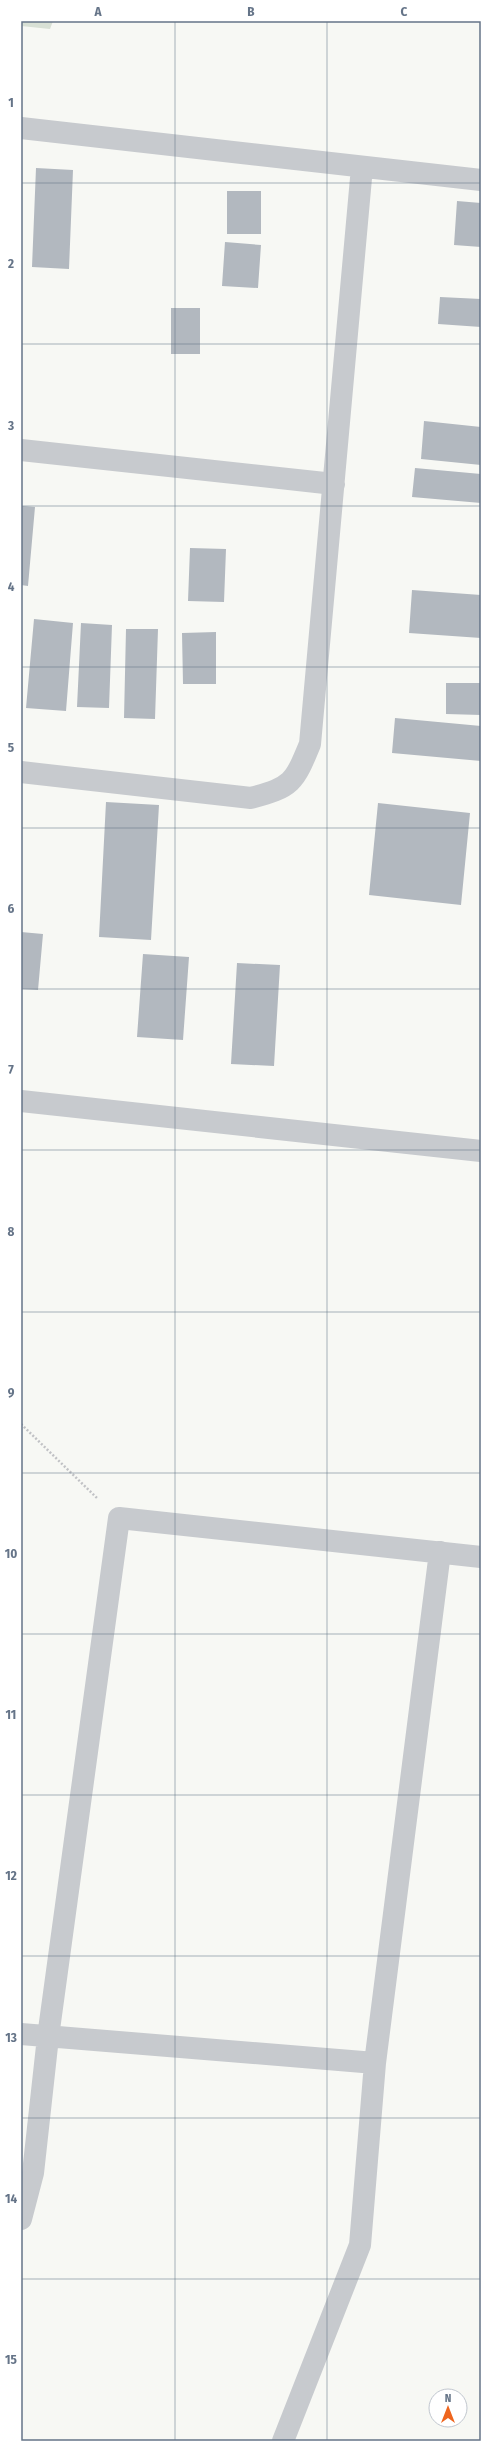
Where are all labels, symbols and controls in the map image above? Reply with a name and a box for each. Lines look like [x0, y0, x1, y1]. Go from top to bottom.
text: A [93, 4, 102, 19]
text: B [247, 4, 255, 19]
text: C [401, 4, 408, 19]
text: 1 [8, 95, 14, 110]
text: 2 [7, 256, 14, 271]
text: 3 [7, 418, 14, 433]
text: 4 [8, 579, 15, 594]
text: 5 [8, 740, 14, 755]
text: 6 [8, 901, 15, 916]
text: 7 [8, 1062, 14, 1077]
text: 8 [8, 1224, 15, 1239]
text: 9 [8, 1385, 15, 1400]
text: 10 [5, 1546, 17, 1561]
text: 11 [6, 1707, 16, 1722]
text: 12 [5, 1868, 17, 1883]
text: 13 [5, 2030, 17, 2045]
text: 14 [5, 2191, 17, 2206]
text: 15 [5, 2352, 17, 2367]
north arrow [428, 2388, 468, 2428]
text: N [445, 2392, 451, 2405]

